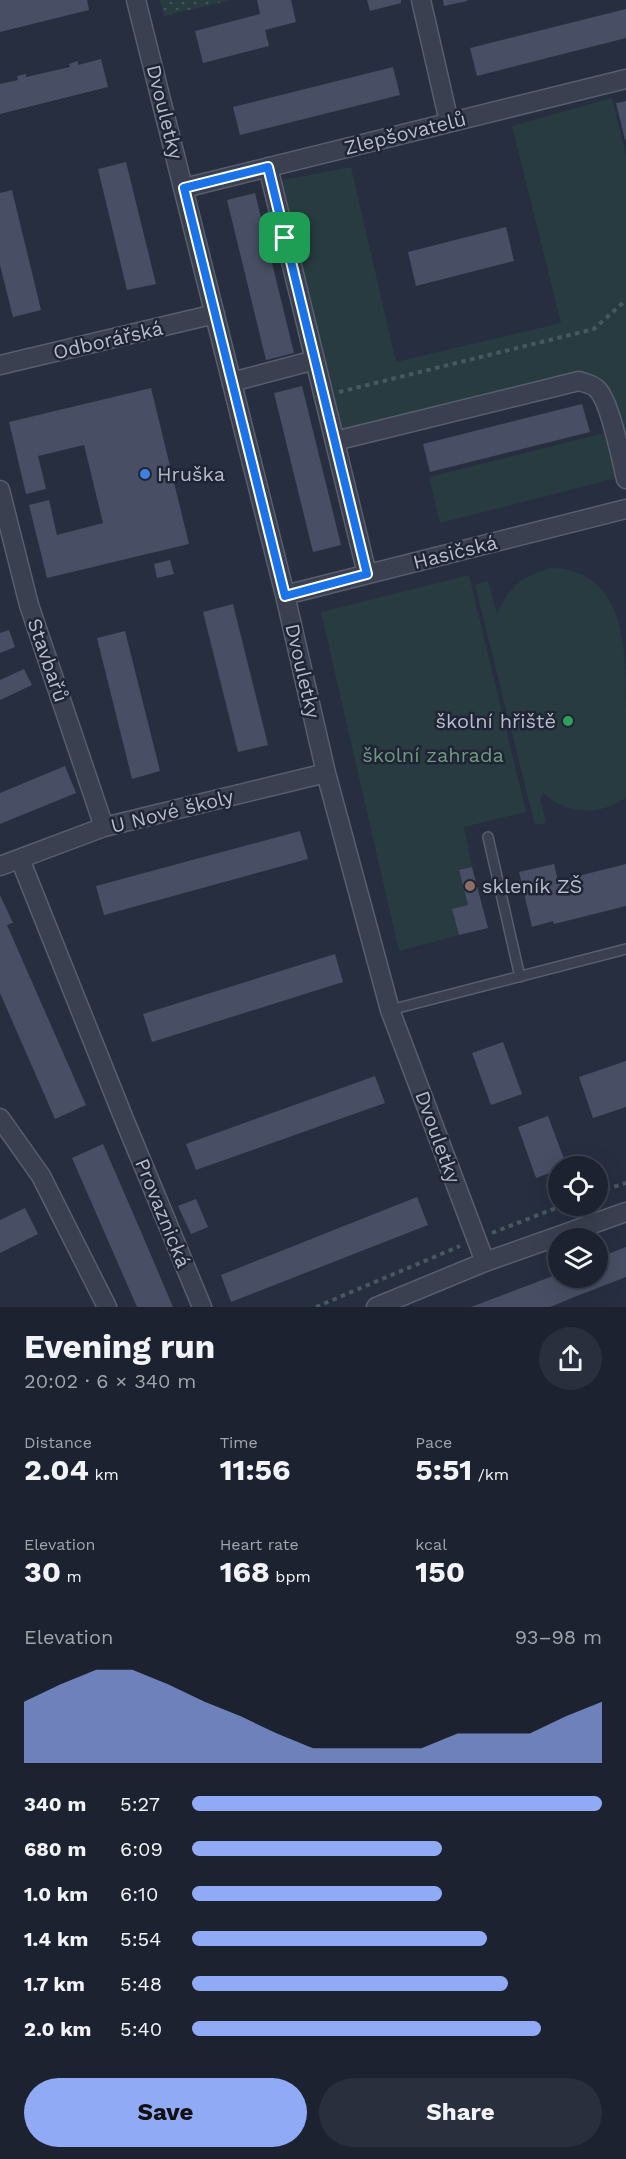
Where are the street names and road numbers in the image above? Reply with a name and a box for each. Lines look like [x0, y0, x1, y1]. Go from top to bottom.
street label: Dvouletky [142, 62, 188, 162]
street label: Zlepšovatelů [342, 106, 468, 160]
street label: Odborářská [51, 316, 165, 364]
street label: Hasičská [410, 530, 500, 574]
street label: Stavbařů [22, 615, 74, 705]
street label: Dvouletky [280, 621, 326, 721]
street label: U Nové školy [108, 784, 237, 838]
street label: Dvouletky [410, 1088, 466, 1187]
street label: Provaznická [130, 1155, 196, 1271]

